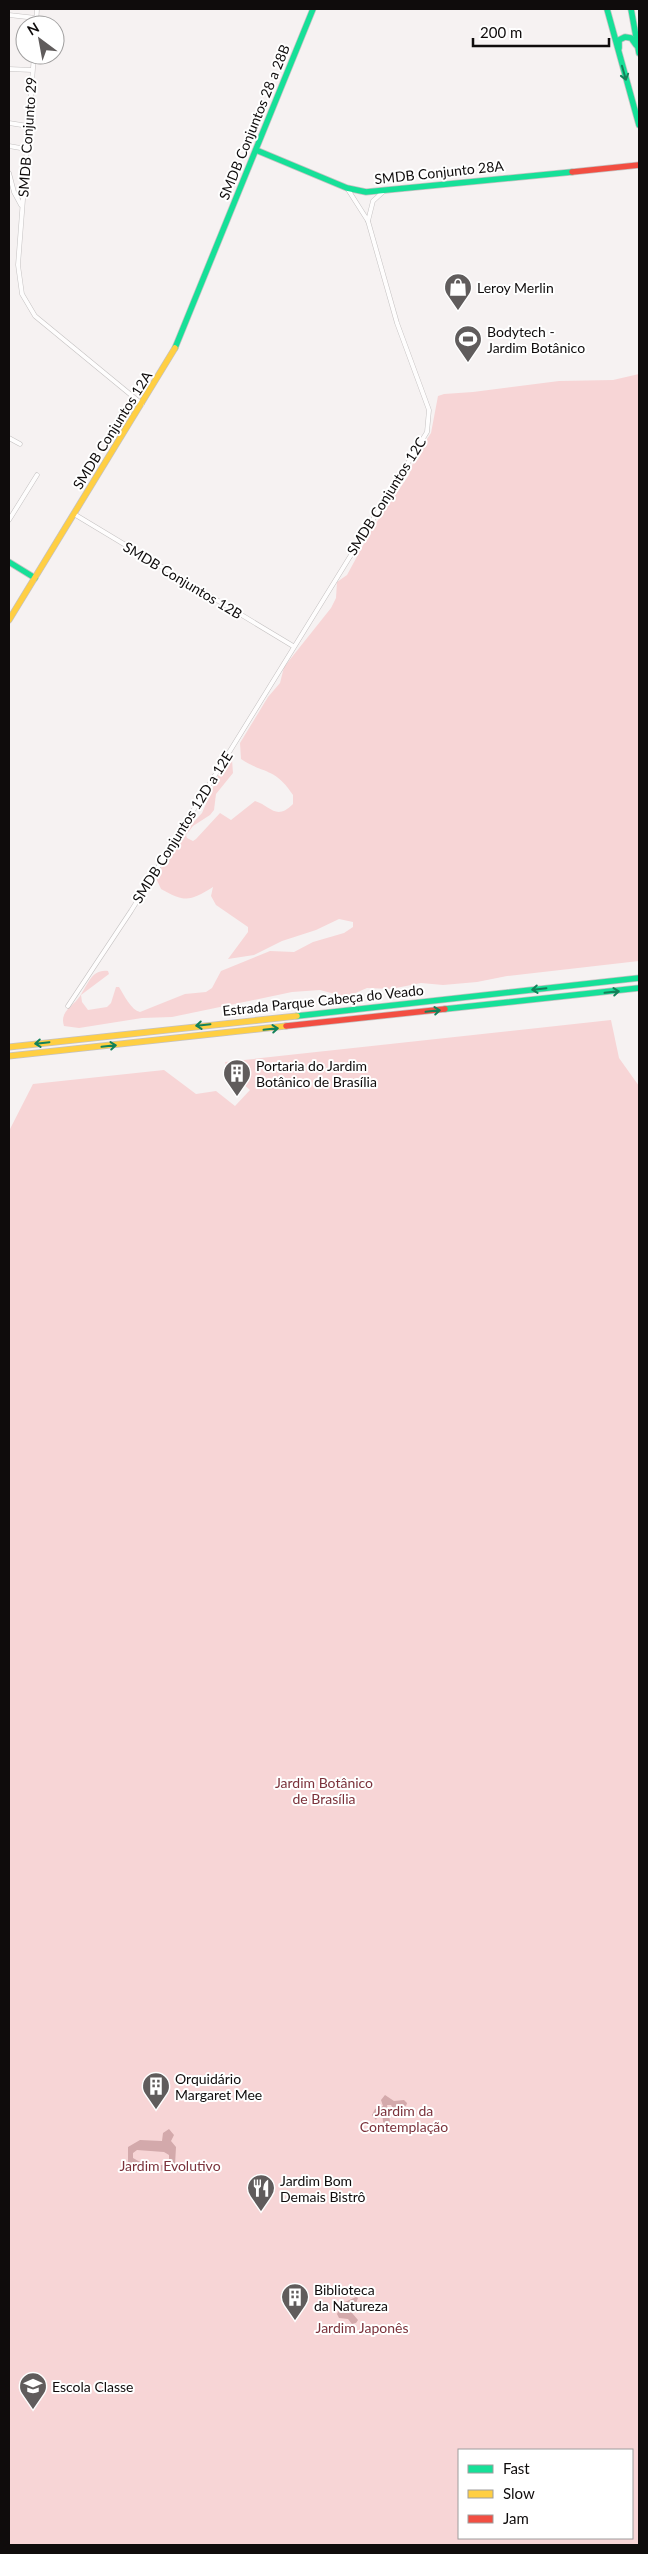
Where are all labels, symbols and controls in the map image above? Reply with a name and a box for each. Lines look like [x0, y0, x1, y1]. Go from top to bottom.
north arrow [15, 15, 65, 65]
scale bar [473, 15, 609, 47]
text: N [24, 18, 42, 39]
text: 200 m [480, 23, 522, 41]
street label: SMDB Conjuntos 28 a 28B [215, 42, 293, 202]
one-way arrow [620, 64, 630, 80]
street label: SMDB Conjunto 29 [14, 76, 40, 198]
street label: SMDB Conjunto 28A [373, 157, 505, 187]
shop icon: Leroy Merlin [443, 272, 473, 311]
place label: Leroy Merlin [477, 279, 554, 296]
place label: Bodytech - Jardim Botânico [487, 323, 585, 356]
sports icon: Bodytech - Jardim Botânico [453, 324, 483, 363]
street label: SMDB Conjuntos 12A [69, 367, 156, 492]
street label: SMDB Conjuntos 12C [343, 433, 430, 558]
street label: SMDB Conjuntos 12B [121, 538, 245, 622]
street label: SMDB Conjuntos 12D a 12E [128, 748, 236, 906]
street label: Estrada Parque Cabeça do Veado [222, 981, 424, 1019]
one-way arrow [531, 984, 547, 994]
one-way arrow [603, 987, 619, 996]
one-way arrow [424, 1006, 440, 1016]
one-way arrow [195, 1021, 211, 1030]
one-way arrow [263, 1024, 279, 1034]
one-way arrow [34, 1038, 50, 1048]
one-way arrow [101, 1041, 117, 1051]
place label: Portaria do Jardim Botânico de Brasília [256, 1057, 377, 1090]
building icon: Portaria do Jardim Botânico de Brasília [222, 1058, 252, 1097]
park label: Jardim Botânico de Brasília [275, 1774, 373, 1807]
place label: Orquidário Margaret Mee [175, 2070, 262, 2103]
building icon: Orquidário Margaret Mee [141, 2071, 171, 2110]
park label: Jardim da Contemplação [360, 2102, 448, 2135]
park label: Jardim Evolutivo [119, 2157, 221, 2174]
place label: Jardim Bom Demais Bistrô [280, 2172, 366, 2205]
restaurant icon: Jardim Bom Demais Bistrô [246, 2173, 276, 2212]
place label: Biblioteca da Natureza [314, 2281, 388, 2314]
building icon: Biblioteca da Natureza [280, 2282, 310, 2321]
park label: Jardim Japonês [316, 2319, 408, 2336]
school or university icon: Escola Classe [18, 2371, 48, 2410]
place label: Escola Classe [52, 2378, 134, 2395]
legend [458, 2449, 633, 2539]
text: Fast [503, 2459, 530, 2477]
text: Slow [503, 2484, 535, 2502]
text: Jam [503, 2509, 529, 2527]

